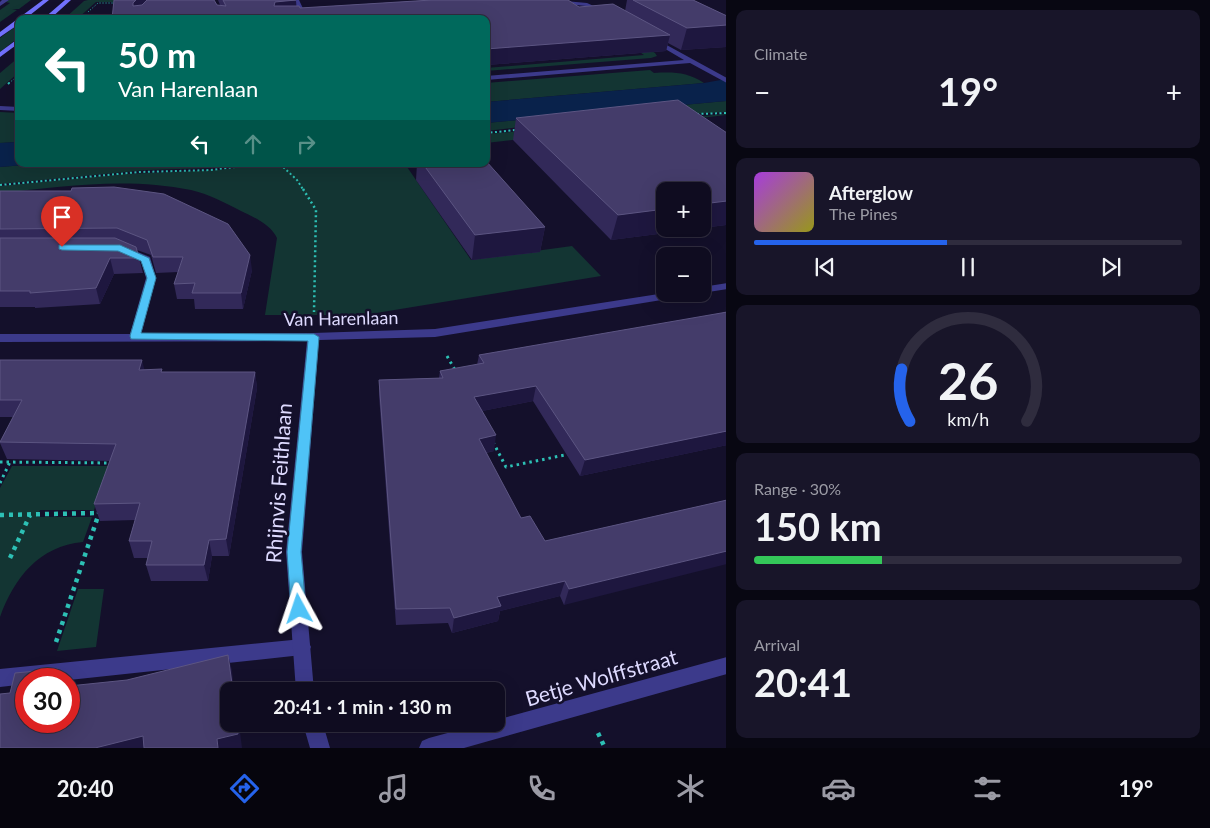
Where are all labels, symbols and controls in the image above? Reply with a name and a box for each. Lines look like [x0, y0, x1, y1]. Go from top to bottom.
text: 50 m [118, 33, 196, 75]
icon: left [35, 35, 100, 100]
text: Climate [754, 44, 807, 63]
text: 19° [938, 68, 998, 114]
text: Van Harenlaan [118, 75, 258, 102]
text: − [754, 75, 770, 109]
text: + [1166, 75, 1182, 109]
icon: left [186, 130, 214, 158]
icon: ahead [239, 130, 267, 158]
icon: right [292, 130, 320, 158]
text: Afterglow [829, 181, 913, 204]
map controls [656, 182, 711, 302]
button: + [656, 182, 711, 237]
pin [41, 196, 83, 247]
icon: arrive [48, 203, 76, 231]
text: The Pines [829, 204, 898, 223]
button: − [656, 247, 711, 302]
icon: previous [811, 253, 839, 281]
icon: pause [954, 253, 982, 281]
icon: next [1097, 253, 1125, 281]
street label: Van Harenlaan [283, 306, 399, 330]
text: 26 [938, 349, 998, 411]
street label: Rhijnvis Feithlaan [260, 402, 296, 564]
text: km/h [947, 408, 989, 430]
text: Range · 30% [754, 479, 841, 498]
text: 150 km [754, 503, 882, 549]
position arrow [272, 582, 324, 634]
text: Arrival [754, 635, 800, 654]
street label: Betje Wolffstraat [522, 643, 680, 711]
text: 20:41 [754, 659, 852, 705]
speed limit sign: 30 [15, 668, 80, 733]
text: 20:41 · 1 min · 130 m [273, 695, 452, 718]
icon: directions [227, 771, 262, 806]
icon: music [376, 771, 411, 806]
icon: phone [524, 771, 559, 806]
icon: climate [673, 771, 708, 806]
icon: car [821, 771, 856, 806]
icon: filters [970, 771, 1005, 806]
text: 20:40 [57, 775, 114, 802]
text: 19° [1118, 775, 1153, 802]

